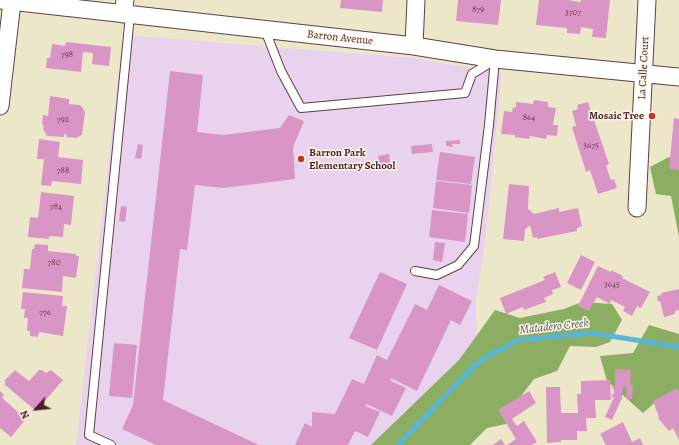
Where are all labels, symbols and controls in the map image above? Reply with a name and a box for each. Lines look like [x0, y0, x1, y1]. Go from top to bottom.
house number: 879 [472, 5, 484, 15]
house number: 3707 [565, 8, 581, 18]
street label: Barron Avenue [306, 28, 374, 48]
street label: La Calle Court [636, 36, 652, 100]
house number: 798 [61, 50, 73, 60]
place label: Mosaic Tree [589, 109, 644, 123]
marker: Mosaic Tree [647, 111, 657, 121]
house number: 864 [523, 113, 535, 123]
house number: 792 [57, 115, 69, 125]
house number: 3675 [583, 141, 599, 151]
place label: Barron Park Elementary School [309, 146, 395, 172]
marker: Barron Park Elementary School [296, 154, 306, 164]
house number: 788 [57, 166, 69, 176]
house number: 784 [50, 202, 62, 212]
house number: 780 [48, 258, 60, 268]
house number: 3645 [604, 280, 620, 290]
house number: 776 [39, 308, 51, 318]
water label: Matadero Creek [519, 316, 589, 338]
north arrow [16, 389, 56, 429]
text: N [16, 408, 33, 422]

